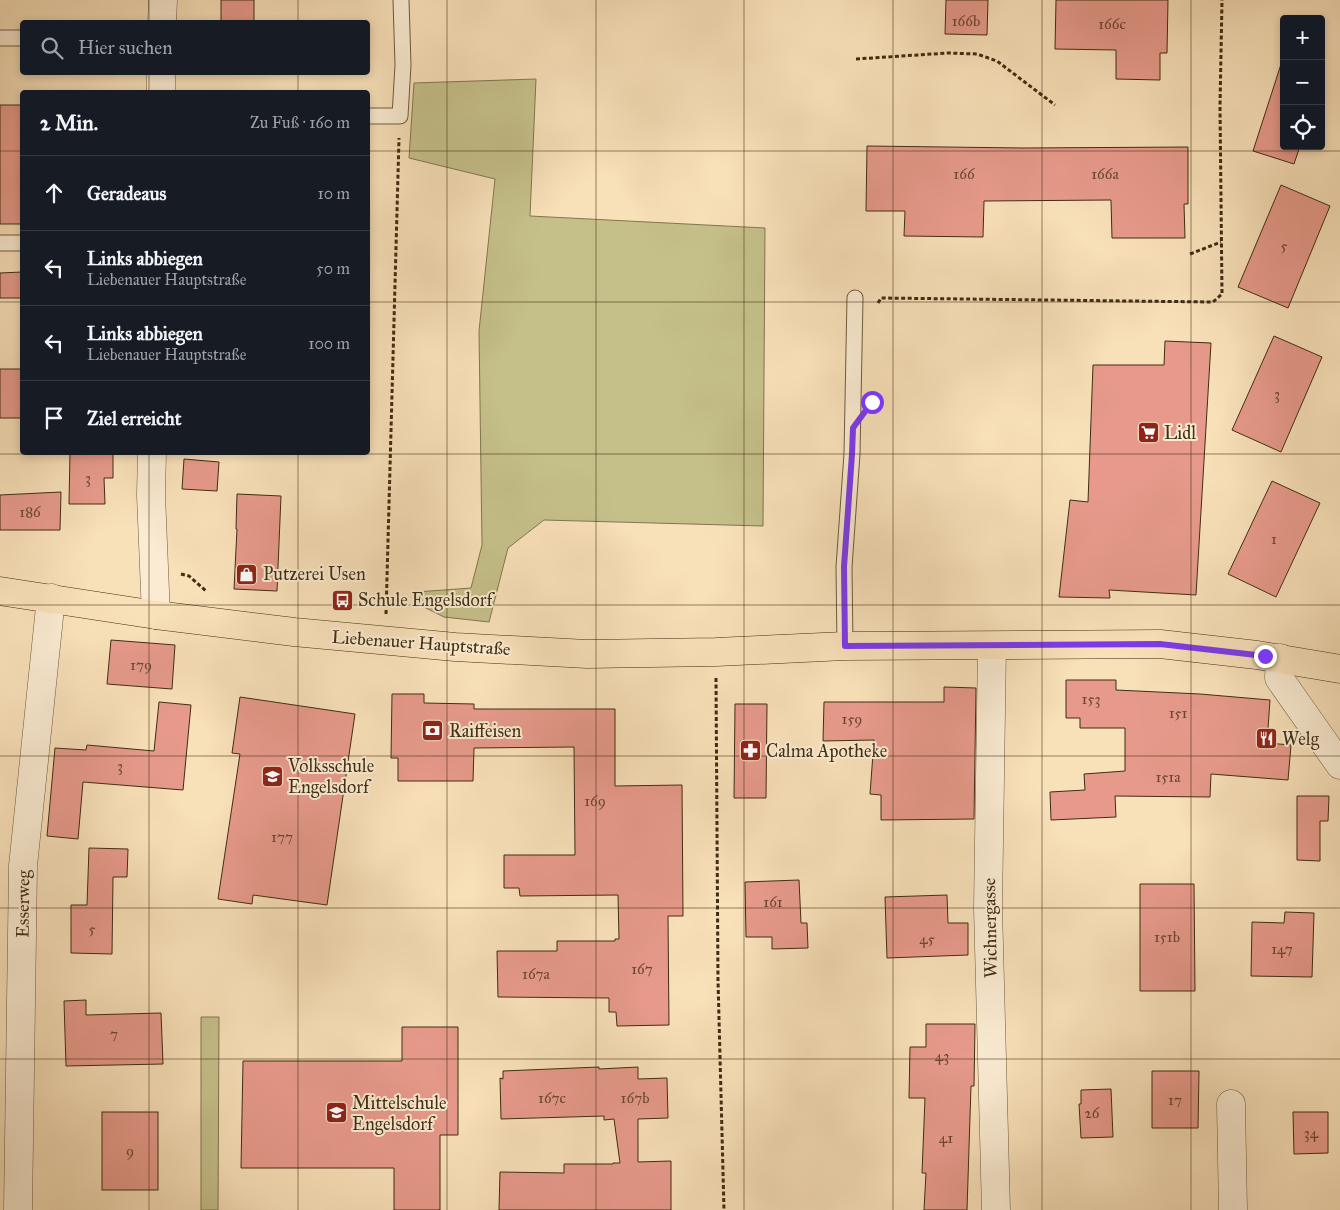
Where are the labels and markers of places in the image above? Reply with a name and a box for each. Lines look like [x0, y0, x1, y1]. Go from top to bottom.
supermarket icon: Lidl [1136, 421, 1160, 445]
place label: Lidl [1164, 422, 1196, 444]
shop icon: Putzerei Usen [235, 562, 259, 586]
place label: Putzerei Usen [263, 563, 366, 585]
bus stop icon: Schule Engelsdorf [330, 588, 354, 612]
place label: Schule Engelsdorf [358, 589, 496, 612]
bank icon: Raiffeisen [421, 719, 445, 743]
place label: Raiffeisen [449, 720, 521, 742]
restaurant icon: Welg [1254, 727, 1278, 751]
place label: Welg [1282, 728, 1320, 751]
pharmacy icon: Calma Apotheke [738, 739, 762, 763]
place label: Calma Apotheke [766, 740, 887, 762]
place label: Volksschule Engelsdorf [287, 755, 374, 799]
school or university icon: Volksschule Engelsdorf [260, 764, 284, 788]
place label: Mittelschule Engelsdorf [352, 1092, 446, 1136]
school or university icon: Mittelschule Engelsdorf [324, 1101, 348, 1125]

